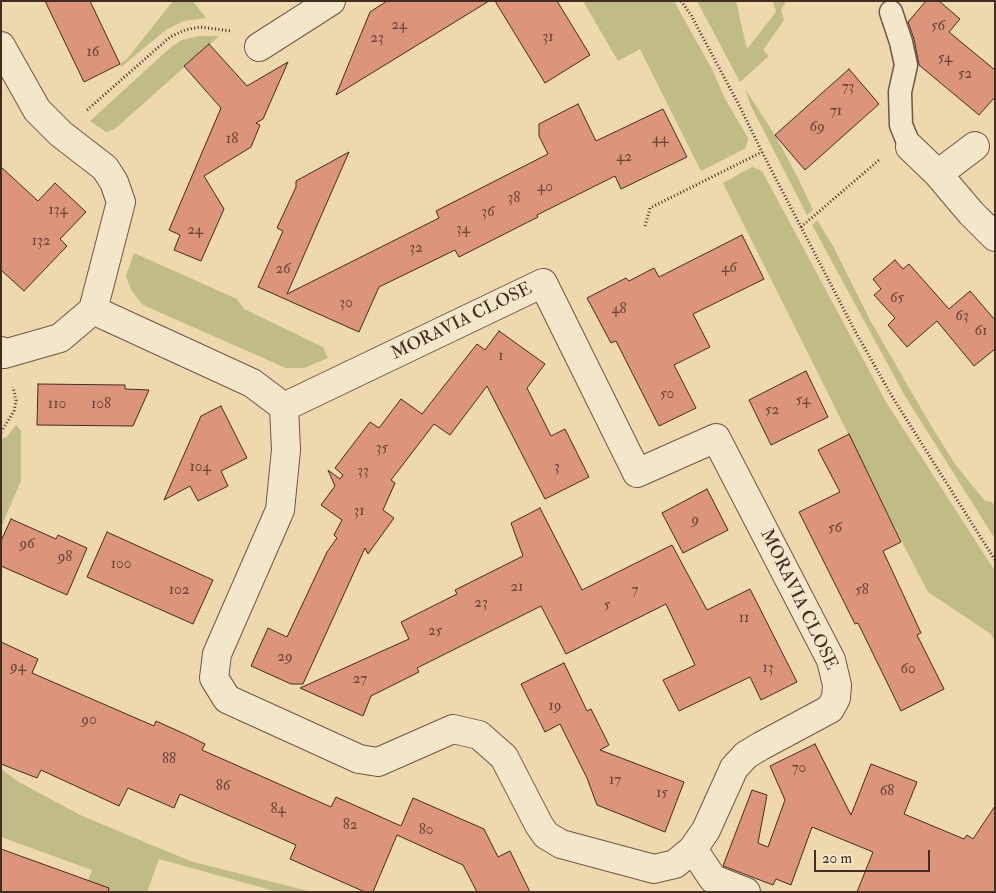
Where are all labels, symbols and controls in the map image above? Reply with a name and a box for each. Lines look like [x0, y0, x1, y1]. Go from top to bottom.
house number: 24 [391, 17, 407, 35]
house number: 56 [931, 18, 945, 36]
house number: 31 [542, 29, 554, 47]
house number: 23 [370, 30, 384, 48]
house number: 16 [87, 44, 99, 62]
house number: 54 [938, 50, 952, 68]
house number: 52 [958, 66, 972, 84]
house number: 73 [842, 79, 854, 97]
house number: 71 [830, 103, 842, 121]
house number: 69 [809, 119, 825, 137]
house number: 18 [226, 131, 238, 149]
house number: 44 [652, 131, 668, 149]
house number: 42 [616, 149, 632, 167]
house number: 40 [537, 179, 553, 197]
house number: 38 [508, 190, 520, 208]
house number: 134 [48, 202, 68, 220]
house number: 36 [481, 204, 495, 222]
house number: 34 [456, 221, 470, 239]
house number: 24 [187, 222, 203, 240]
house number: 132 [32, 233, 50, 251]
house number: 32 [409, 240, 423, 258]
house number: 46 [721, 260, 737, 278]
house number: 26 [275, 261, 291, 279]
street label: MORAVIA CLOSE [388, 279, 536, 365]
house number: 65 [890, 290, 904, 308]
house number: 30 [339, 295, 353, 313]
house number: 48 [611, 301, 627, 319]
house number: 63 [955, 308, 969, 326]
house number: 61 [975, 323, 987, 341]
house number: 1 [498, 348, 504, 366]
house number: 50 [660, 386, 674, 404]
house number: 54 [796, 392, 810, 410]
house number: 110 [48, 396, 66, 414]
house number: 108 [91, 396, 111, 414]
house number: 52 [765, 402, 779, 420]
house number: 35 [376, 440, 388, 458]
house number: 104 [190, 459, 210, 477]
house number: 3 [554, 459, 560, 477]
house number: 33 [357, 463, 369, 481]
house number: 31 [353, 503, 365, 521]
house number: 9 [691, 512, 699, 530]
house number: 56 [828, 520, 842, 538]
street label: MORAVIA CLOSE [755, 526, 841, 674]
house number: 96 [19, 536, 35, 554]
house number: 98 [58, 549, 72, 567]
house number: 100 [111, 556, 131, 574]
house number: 21 [511, 579, 523, 597]
house number: 102 [169, 582, 189, 600]
house number: 7 [632, 582, 638, 600]
house number: 58 [855, 582, 869, 600]
house number: 23 [474, 595, 488, 613]
house number: 5 [604, 597, 610, 615]
house number: 11 [739, 610, 749, 628]
house number: 25 [428, 623, 442, 641]
house number: 29 [277, 649, 293, 667]
house number: 94 [10, 659, 26, 677]
house number: 13 [762, 660, 774, 678]
house number: 60 [900, 661, 916, 679]
house number: 27 [353, 671, 367, 689]
house number: 19 [549, 698, 561, 716]
house number: 90 [81, 712, 97, 730]
house number: 88 [162, 751, 176, 769]
house number: 70 [792, 760, 806, 778]
house number: 17 [609, 772, 621, 790]
house number: 86 [216, 778, 230, 796]
house number: 68 [880, 783, 894, 801]
house number: 15 [656, 785, 668, 803]
house number: 84 [270, 801, 286, 819]
house number: 82 [343, 817, 357, 835]
house number: 80 [419, 822, 433, 840]
scale bar [816, 840, 932, 872]
text: 20 m [822, 849, 852, 868]

